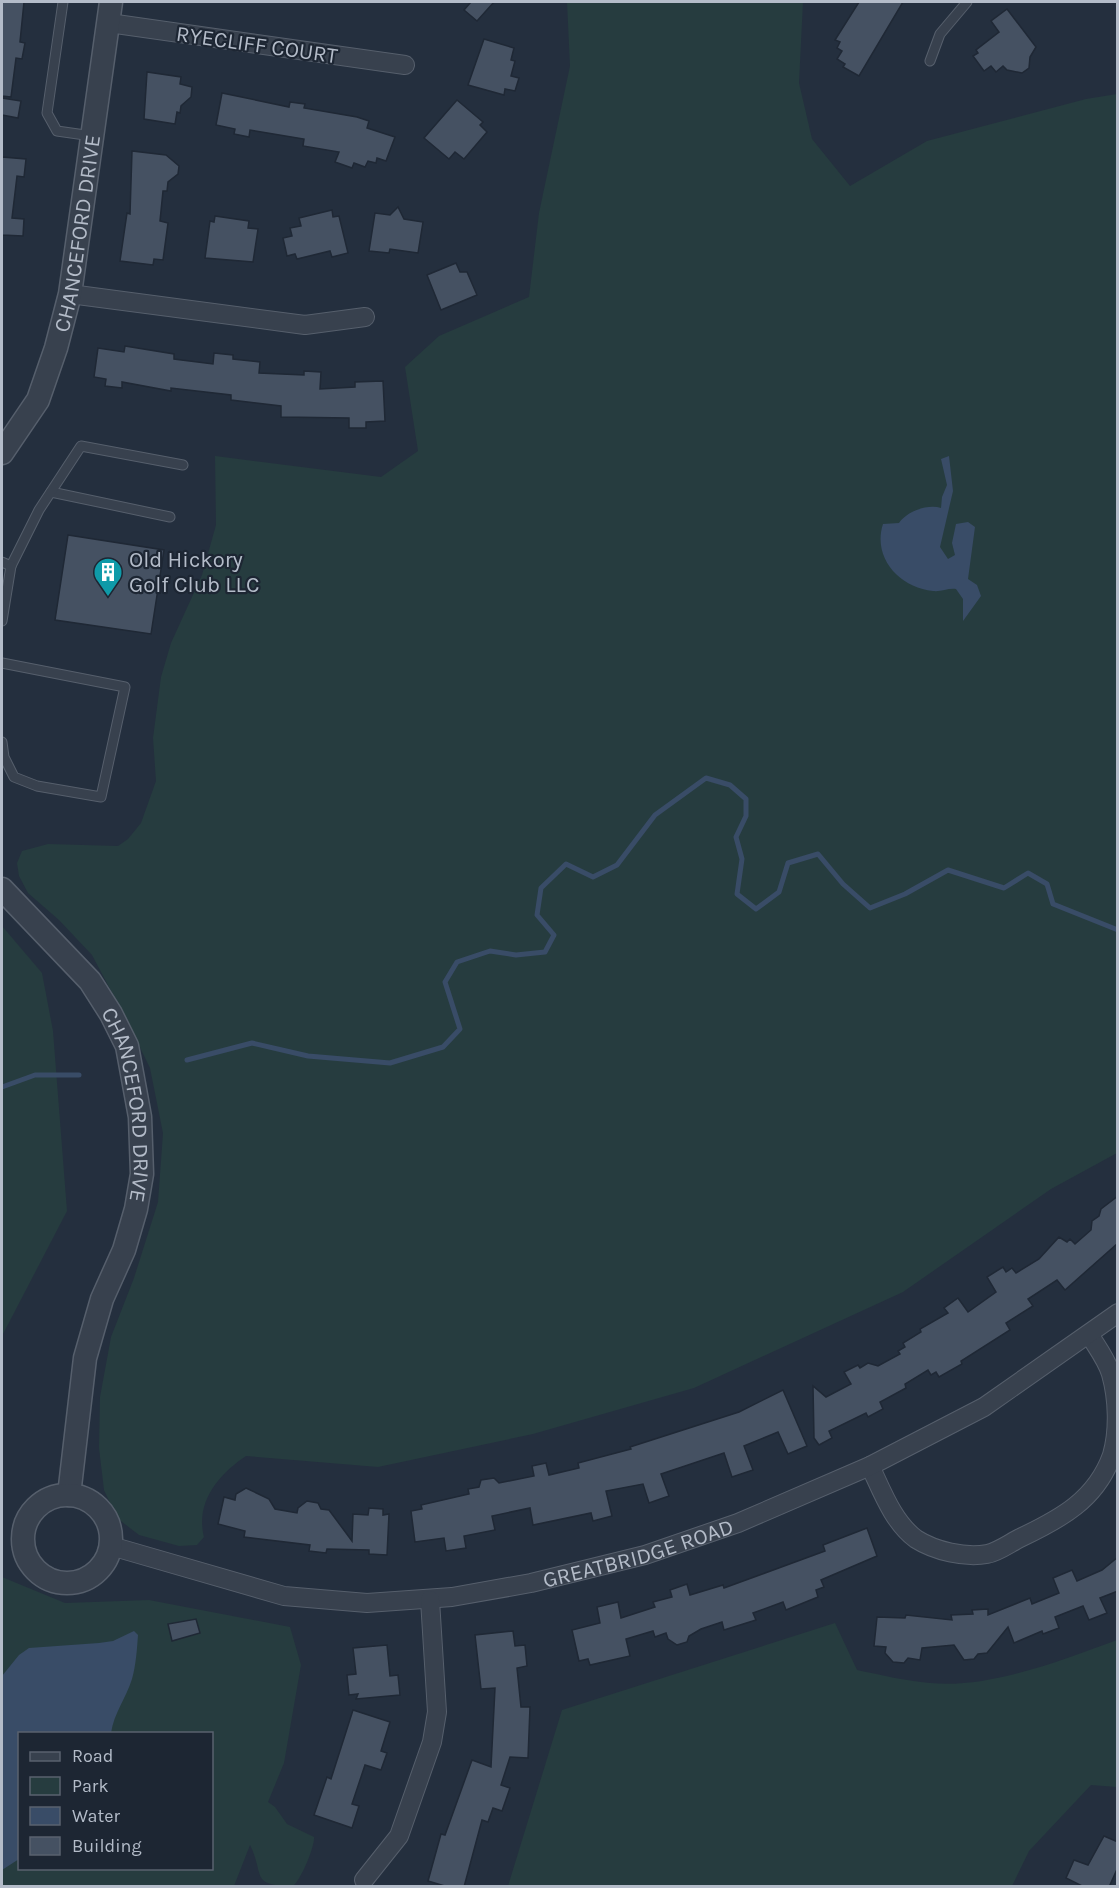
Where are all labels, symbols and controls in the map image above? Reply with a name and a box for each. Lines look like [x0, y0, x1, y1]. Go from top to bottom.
street label: RYECLIFF COURT [175, 21, 339, 69]
street label: CHANCEFORD DRIVE [49, 133, 106, 335]
place label: Old Hickory Golf Club LLC [129, 547, 259, 598]
building icon: Old Hickory Golf Club LLC [92, 556, 124, 598]
street label: CHANCEFORD DRIVE [96, 1003, 154, 1204]
street label: GREATBRIDGE ROAD [540, 1514, 737, 1594]
legend [18, 1732, 213, 1870]
text: Road [72, 1745, 113, 1767]
text: Park [72, 1775, 109, 1797]
text: Water [72, 1805, 120, 1827]
text: Building [72, 1835, 142, 1857]

